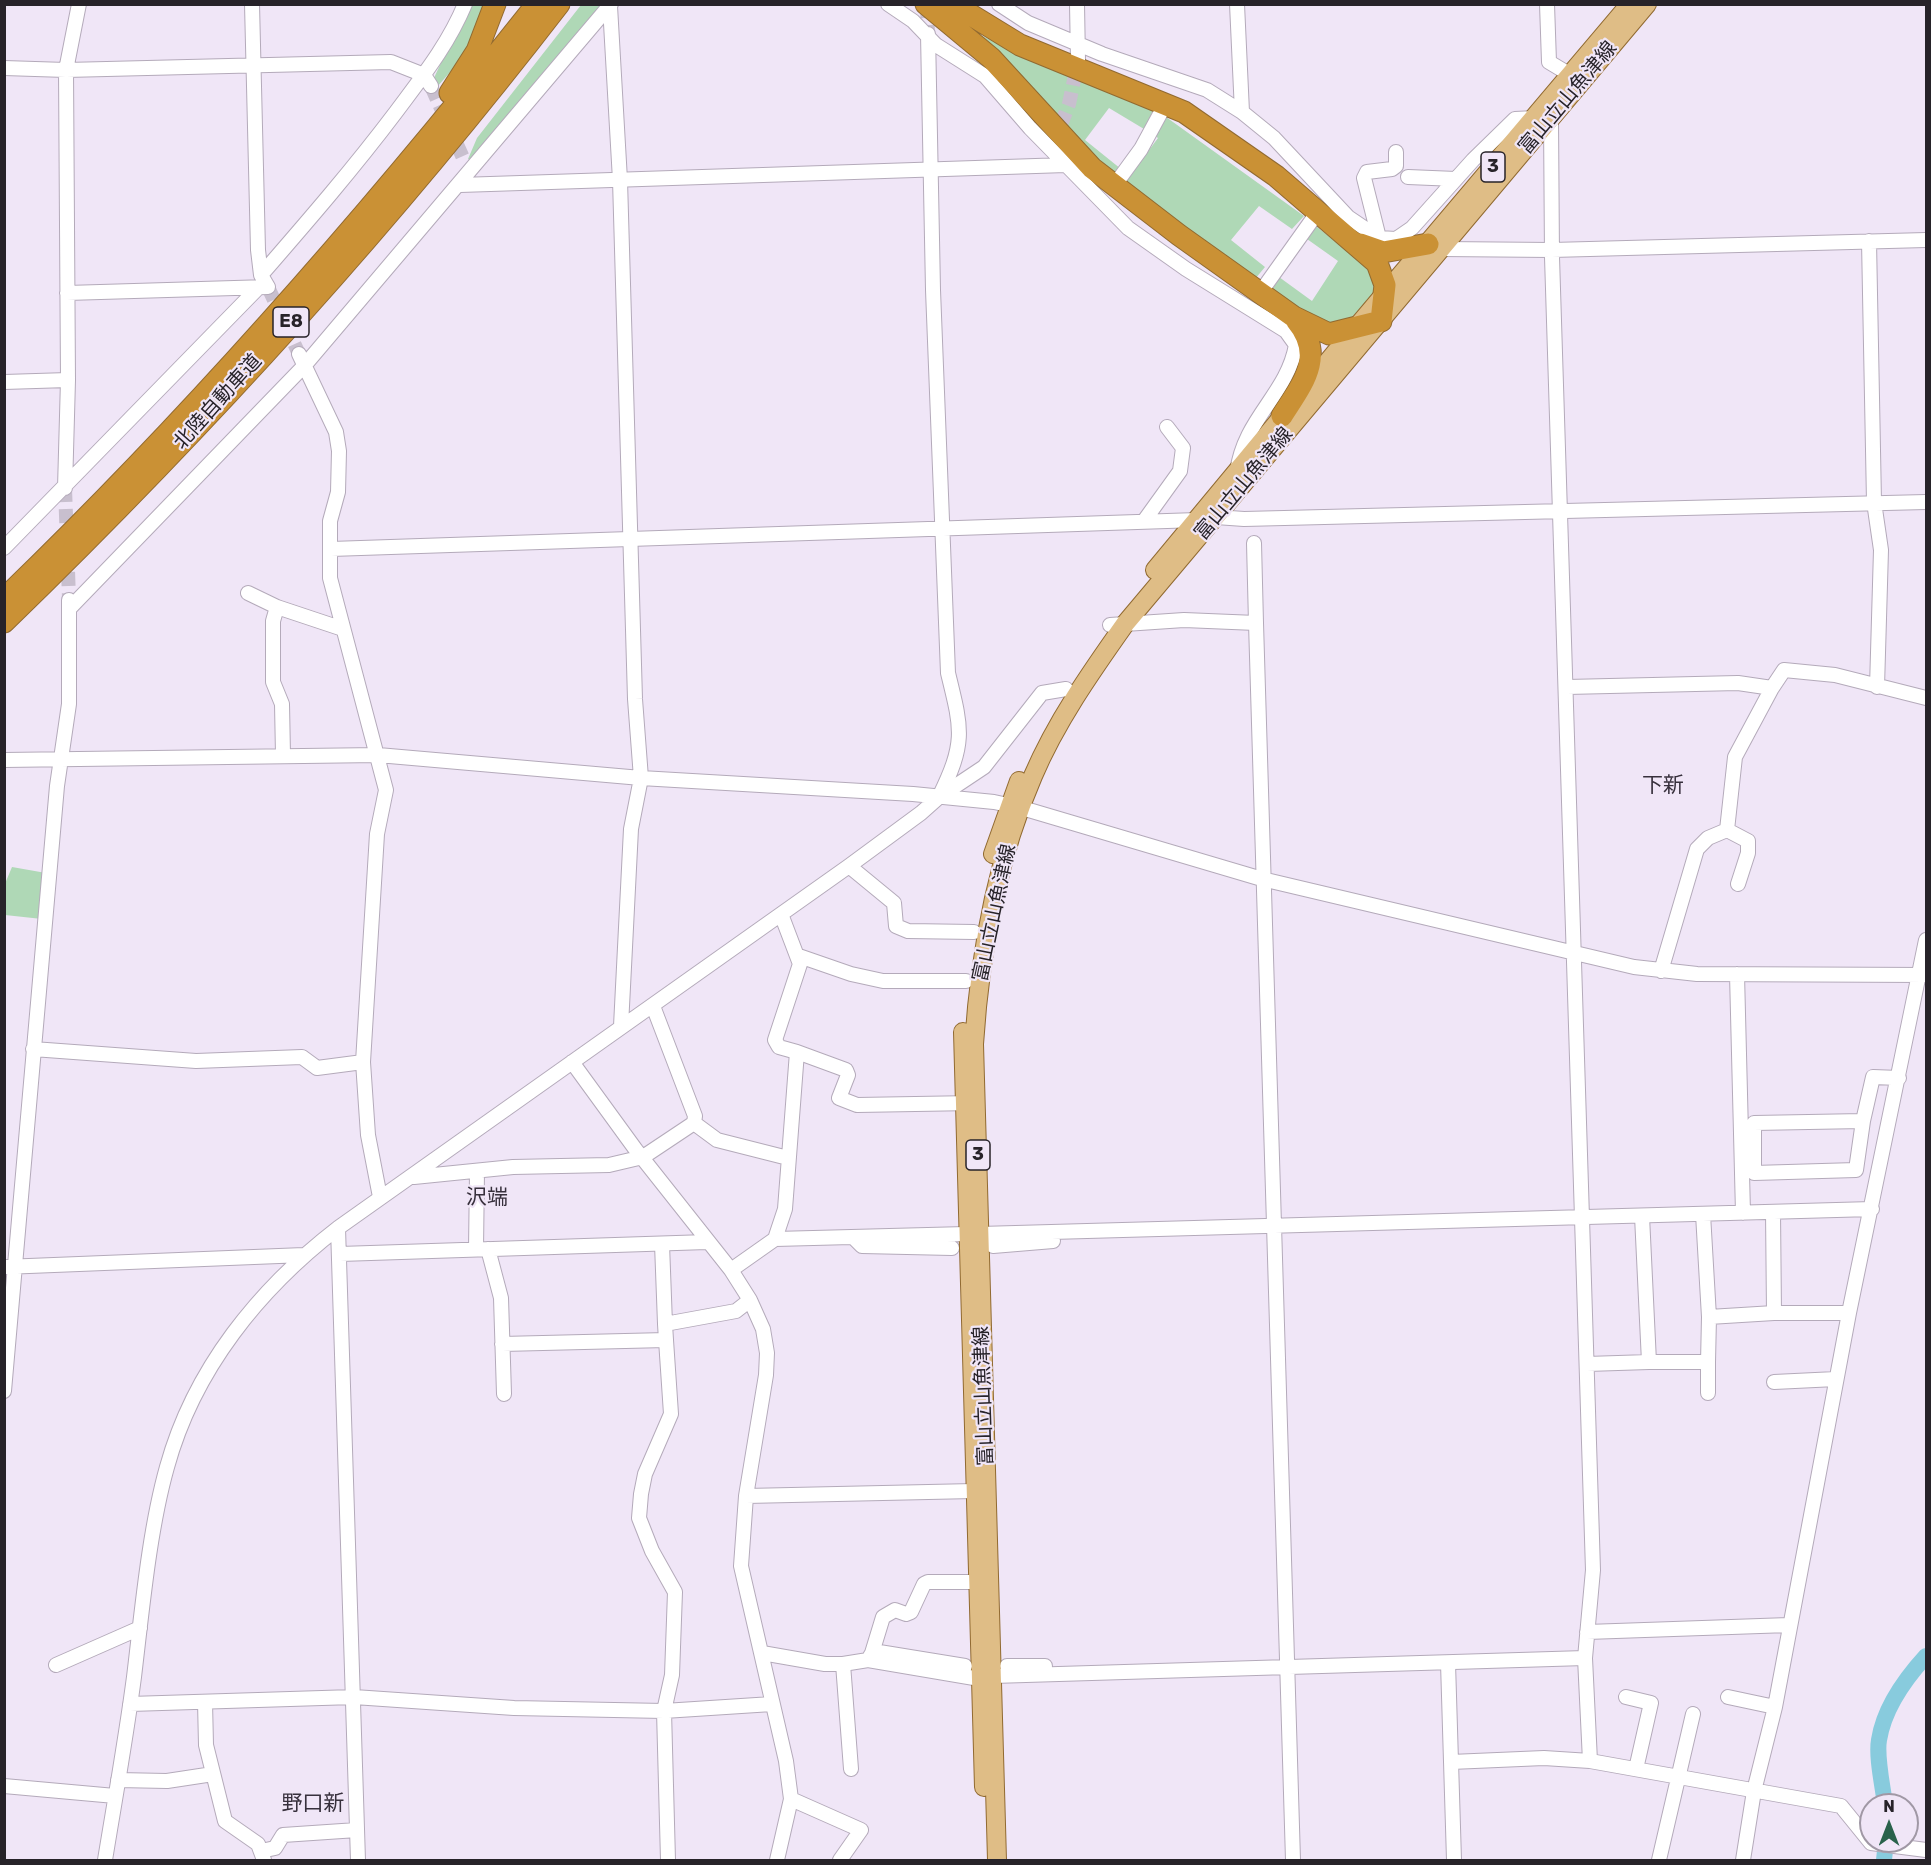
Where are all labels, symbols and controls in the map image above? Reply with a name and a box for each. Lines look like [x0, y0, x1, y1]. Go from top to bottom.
street label: 富山立山魚津線 [1514, 37, 1622, 159]
road number: 3 [1481, 152, 1505, 182]
road number: E8 [273, 307, 309, 337]
street label: 北陸自動車道 [169, 349, 267, 455]
street label: 富山立山魚津線 [1190, 423, 1298, 545]
district label: 下新 [1642, 773, 1684, 799]
street label: 富山立山魚津線 [969, 842, 1021, 984]
road number: 3 [966, 1140, 990, 1170]
district label: 沢端 [466, 1185, 508, 1211]
street label: 富山立山魚津線 [970, 1326, 998, 1466]
district label: 野口新 [282, 1791, 344, 1817]
north arrow [1859, 1793, 1919, 1853]
text: N [1883, 1797, 1895, 1816]

